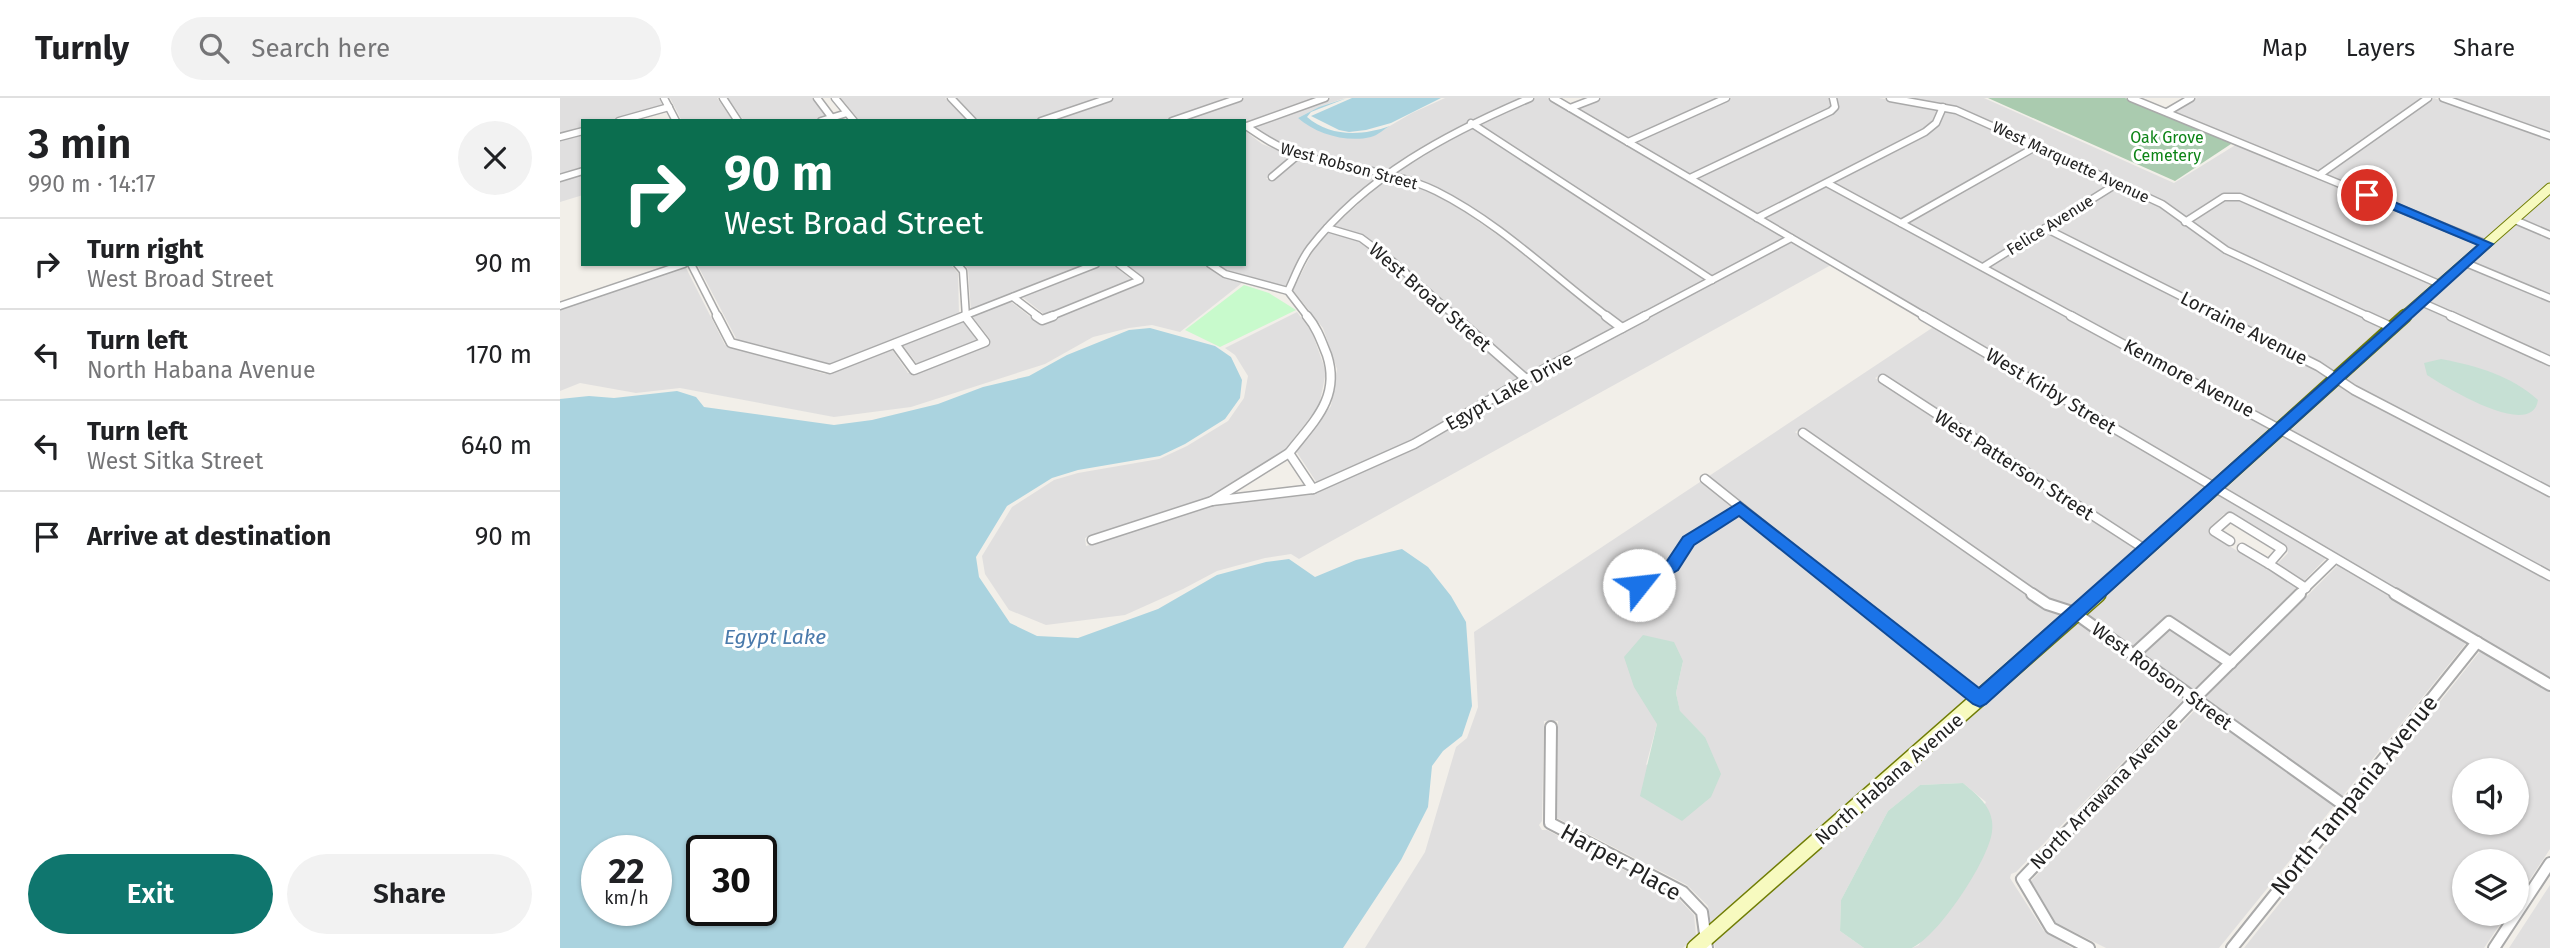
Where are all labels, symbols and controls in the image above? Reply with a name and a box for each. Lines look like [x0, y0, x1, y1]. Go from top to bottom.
search box [171, 17, 661, 80]
text: Turnly [35, 28, 129, 68]
icon: search [195, 29, 233, 67]
text: Search here [251, 33, 390, 64]
text: Map [2262, 34, 2308, 62]
text: Layers [2346, 34, 2415, 62]
text: Share [2453, 34, 2515, 62]
street label: West Marquette Avenue [1989, 117, 2153, 207]
text: 3 min [28, 119, 132, 169]
button: close [458, 121, 532, 195]
park label: Oak Grove Cemetery [2130, 128, 2204, 165]
street label: West Robson Street [1278, 139, 1420, 194]
text: 90 m [724, 144, 833, 203]
icon: right [609, 147, 700, 238]
pin [2337, 165, 2397, 225]
text: 990 m · 14:17 [28, 170, 155, 198]
icon: arrive [2348, 176, 2386, 214]
street label: Felice Avenue [2003, 191, 2097, 259]
text: West Broad Street [724, 204, 984, 242]
text: Turn right [87, 234, 204, 265]
street label: West Broad Street [1364, 238, 1496, 356]
icon: right [28, 245, 66, 283]
text: 90 m [475, 248, 532, 279]
text: West Broad Street [87, 265, 274, 293]
street label: Lorraine Avenue [2177, 286, 2311, 370]
text: Turn left [87, 325, 188, 356]
street label: Kenmore Avenue [2120, 334, 2258, 422]
icon: left [28, 336, 66, 374]
text: 170 m [466, 339, 532, 370]
street label: West Kirby Street [1982, 343, 2120, 439]
street label: Egypt Lake Drive [1442, 347, 1576, 435]
text: North Habana Avenue [87, 356, 315, 384]
street label: West Patterson Street [1930, 405, 2098, 525]
text: Turn left [87, 416, 188, 447]
icon: left [28, 427, 66, 465]
text: 640 m [461, 430, 532, 461]
text: West Sitka Street [87, 447, 263, 475]
icon: arrive [28, 518, 66, 556]
text: Arrive at destination [87, 521, 331, 552]
text: 90 m [475, 521, 532, 552]
position arrow [1602, 548, 1676, 622]
street label: West Robson Street [2087, 617, 2237, 735]
water label: Egypt Lake [724, 624, 826, 650]
street label: North Tampania Avenue [2265, 689, 2443, 901]
street label: North Habana Avenue [1810, 708, 1968, 850]
street label: North Arrawana Avenue [2025, 712, 2183, 874]
map controls [2452, 758, 2529, 926]
button: sound [2452, 758, 2529, 835]
street label: Harper Place [1556, 817, 1686, 907]
speed limit sign: 30 [686, 835, 777, 926]
button: layers [2452, 849, 2529, 926]
text: 22 [608, 850, 645, 892]
button: Exit [28, 854, 273, 934]
button: Share [287, 854, 532, 934]
text: km/h [604, 887, 649, 909]

